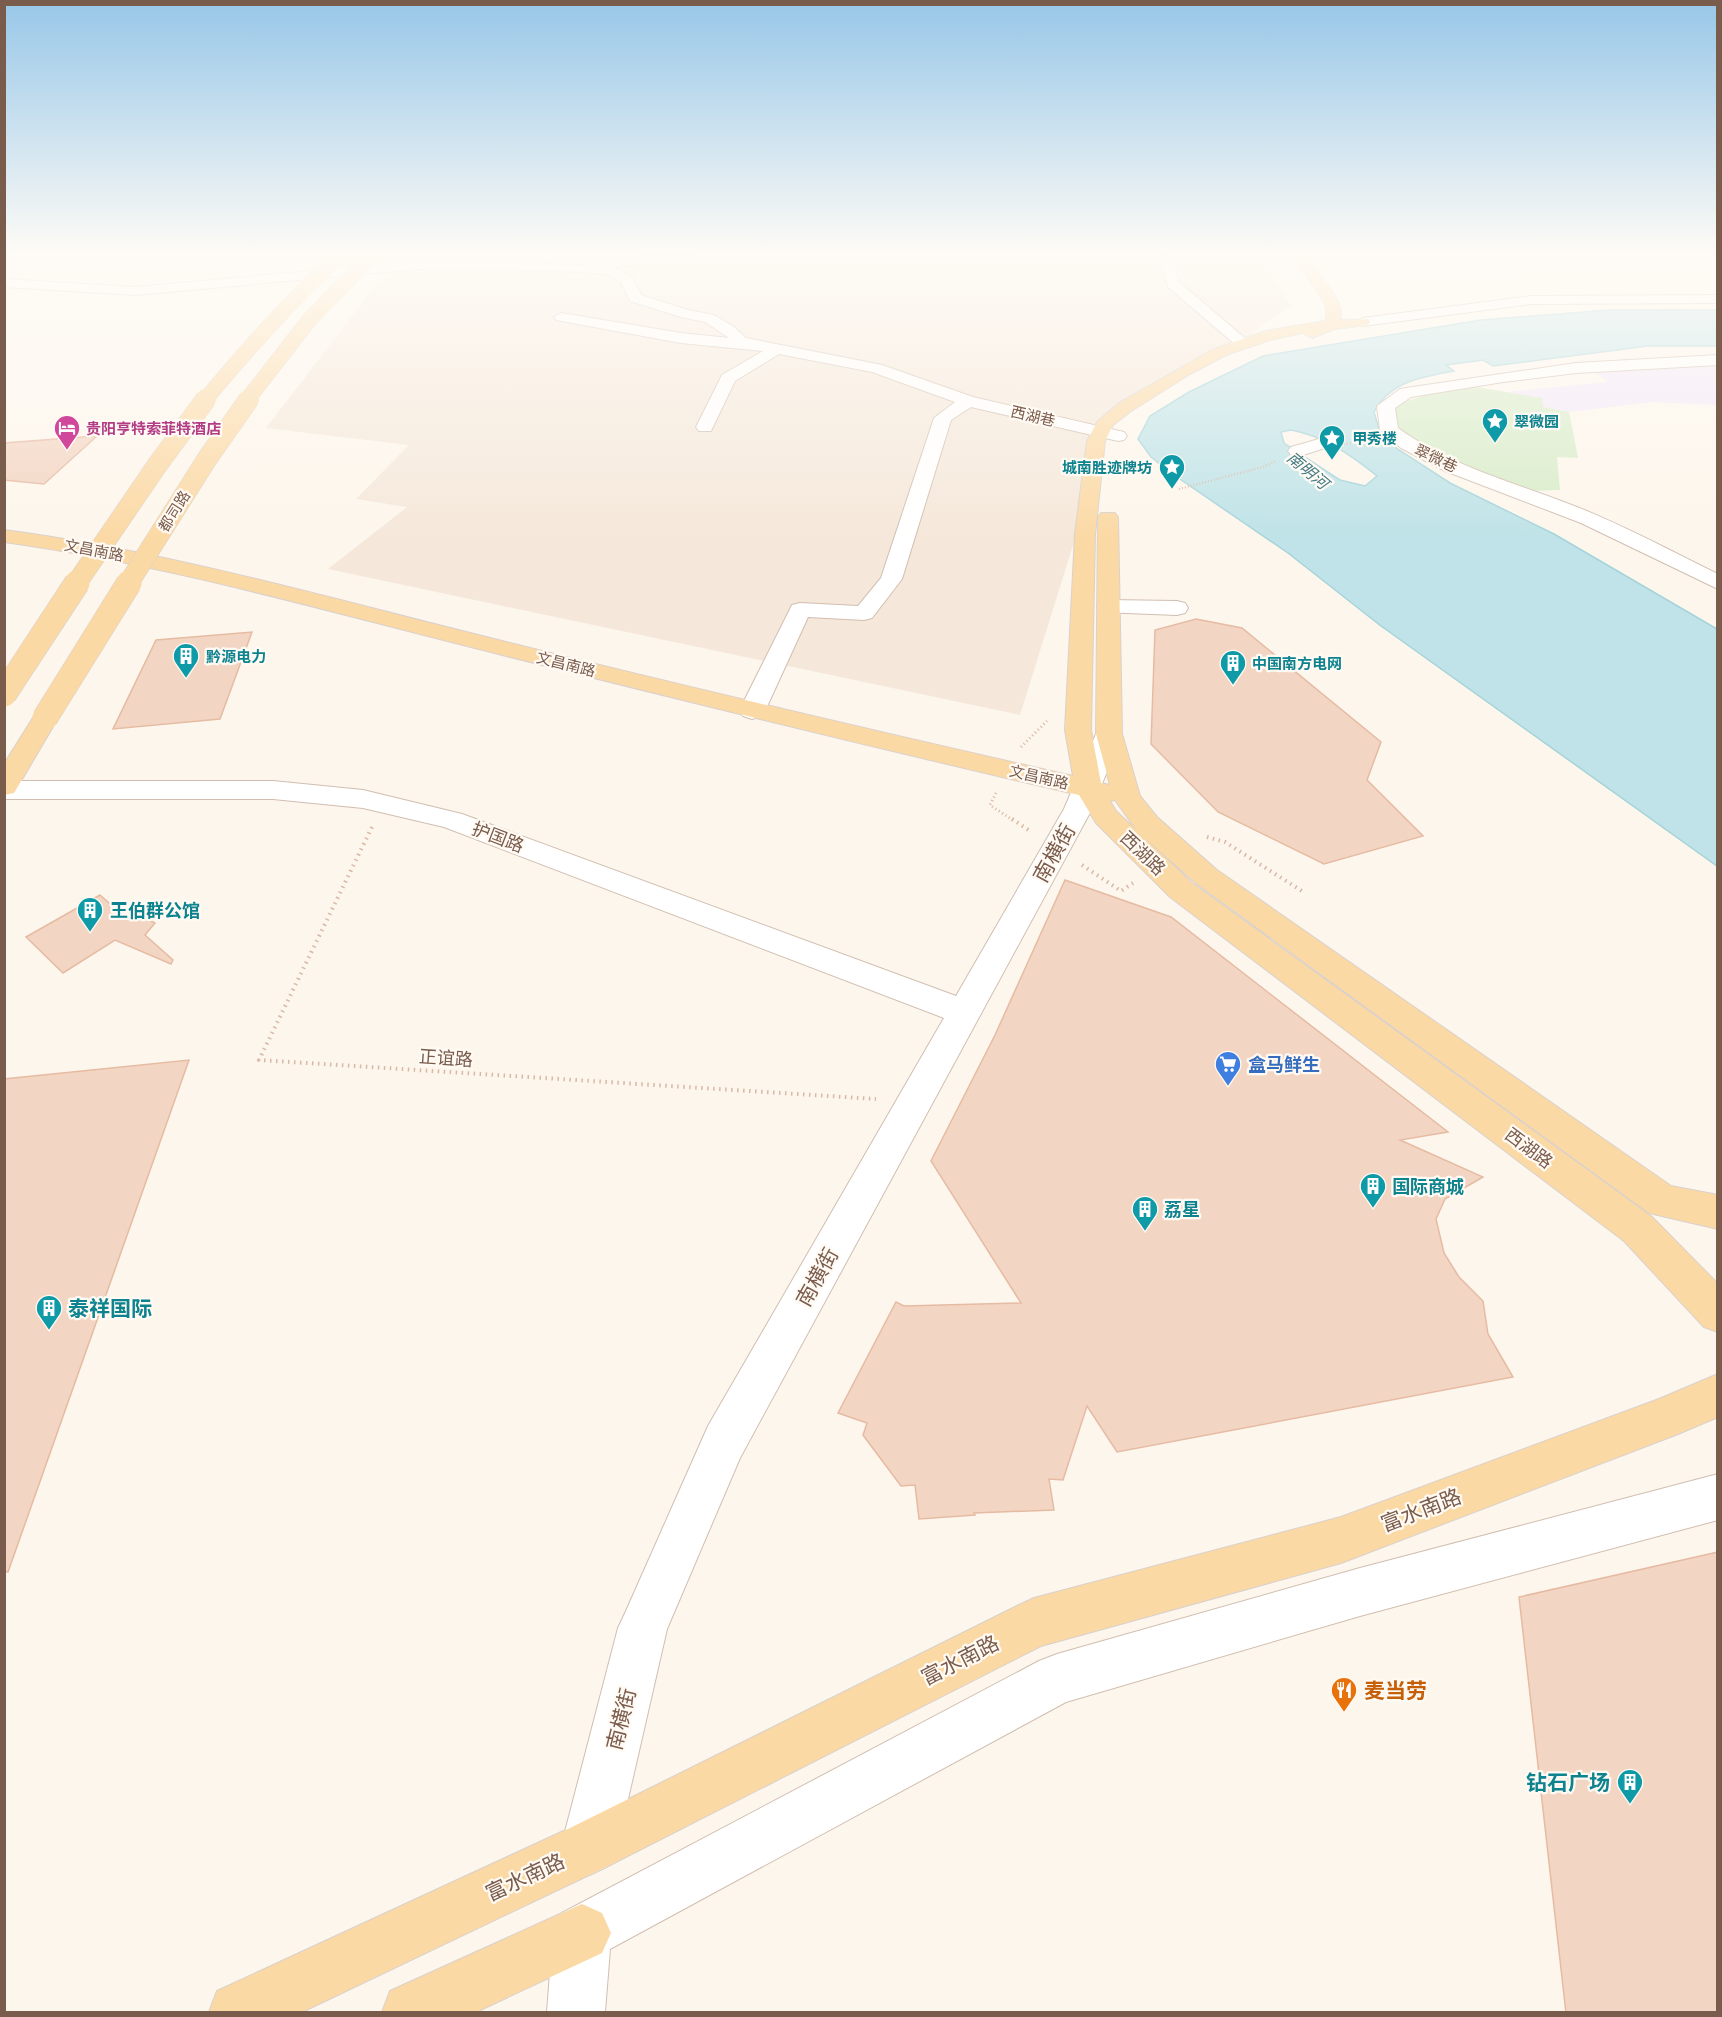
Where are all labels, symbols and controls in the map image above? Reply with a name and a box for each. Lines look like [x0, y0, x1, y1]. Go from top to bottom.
street label: 西湖巷 [1009, 402, 1057, 430]
place icon: 翠微园 [1480, 406, 1510, 444]
place label: 翠微园 [1514, 412, 1559, 431]
hotel icon: 贵阳亨特索菲特酒店 [52, 413, 82, 451]
place label: 贵阳亨特索菲特酒店 [86, 419, 221, 438]
place icon: 甲秀楼 [1317, 423, 1347, 461]
place label: 甲秀楼 [1352, 429, 1397, 448]
street label: 翠微巷 [1412, 440, 1460, 476]
water label: 南明河 [1283, 447, 1335, 495]
place icon: 城南胜迹牌坊 [1157, 452, 1187, 490]
place label: 城南胜迹牌坊 [1062, 458, 1152, 477]
street label: 都司路 [154, 487, 194, 535]
street label: 文昌南路 [63, 535, 125, 565]
building icon: 黔源电力 [171, 641, 201, 679]
place label: 黔源电力 [206, 647, 266, 666]
street label: 文昌南路 [535, 648, 597, 680]
building icon: 中国南方电网 [1218, 648, 1248, 686]
place label: 中国南方电网 [1252, 654, 1342, 673]
street label: 文昌南路 [1008, 761, 1070, 793]
street label: 护国路 [469, 817, 527, 857]
street label: 南横街 [1027, 819, 1081, 887]
street label: 西湖路 [1116, 826, 1170, 880]
building icon: 王伯群公馆 [75, 895, 105, 933]
place label: 王伯群公馆 [110, 899, 200, 922]
street label: 正谊路 [418, 1045, 474, 1071]
supermarket icon: 盒马鲜生 [1213, 1049, 1243, 1087]
place label: 盒马鲜生 [1248, 1053, 1320, 1076]
street label: 西湖路 [1501, 1123, 1557, 1173]
building icon: 国际商城 [1358, 1171, 1388, 1209]
place label: 国际商城 [1392, 1175, 1464, 1198]
building icon: 荔星 [1130, 1194, 1160, 1232]
place label: 荔星 [1164, 1198, 1200, 1221]
street label: 南横街 [790, 1243, 844, 1311]
building icon: 泰祥国际 [34, 1293, 64, 1331]
place label: 泰祥国际 [68, 1295, 152, 1322]
street label: 富水南路 [1377, 1482, 1465, 1538]
street label: 富水南路 [916, 1629, 1004, 1691]
restaurant icon: 麦当劳 [1329, 1675, 1359, 1713]
place label: 麦当劳 [1364, 1677, 1427, 1704]
street label: 南横街 [600, 1685, 642, 1753]
building icon: 钻石广场 [1615, 1767, 1645, 1805]
place label: 钻石广场 [1526, 1769, 1610, 1796]
street label: 富水南路 [481, 1847, 569, 1907]

